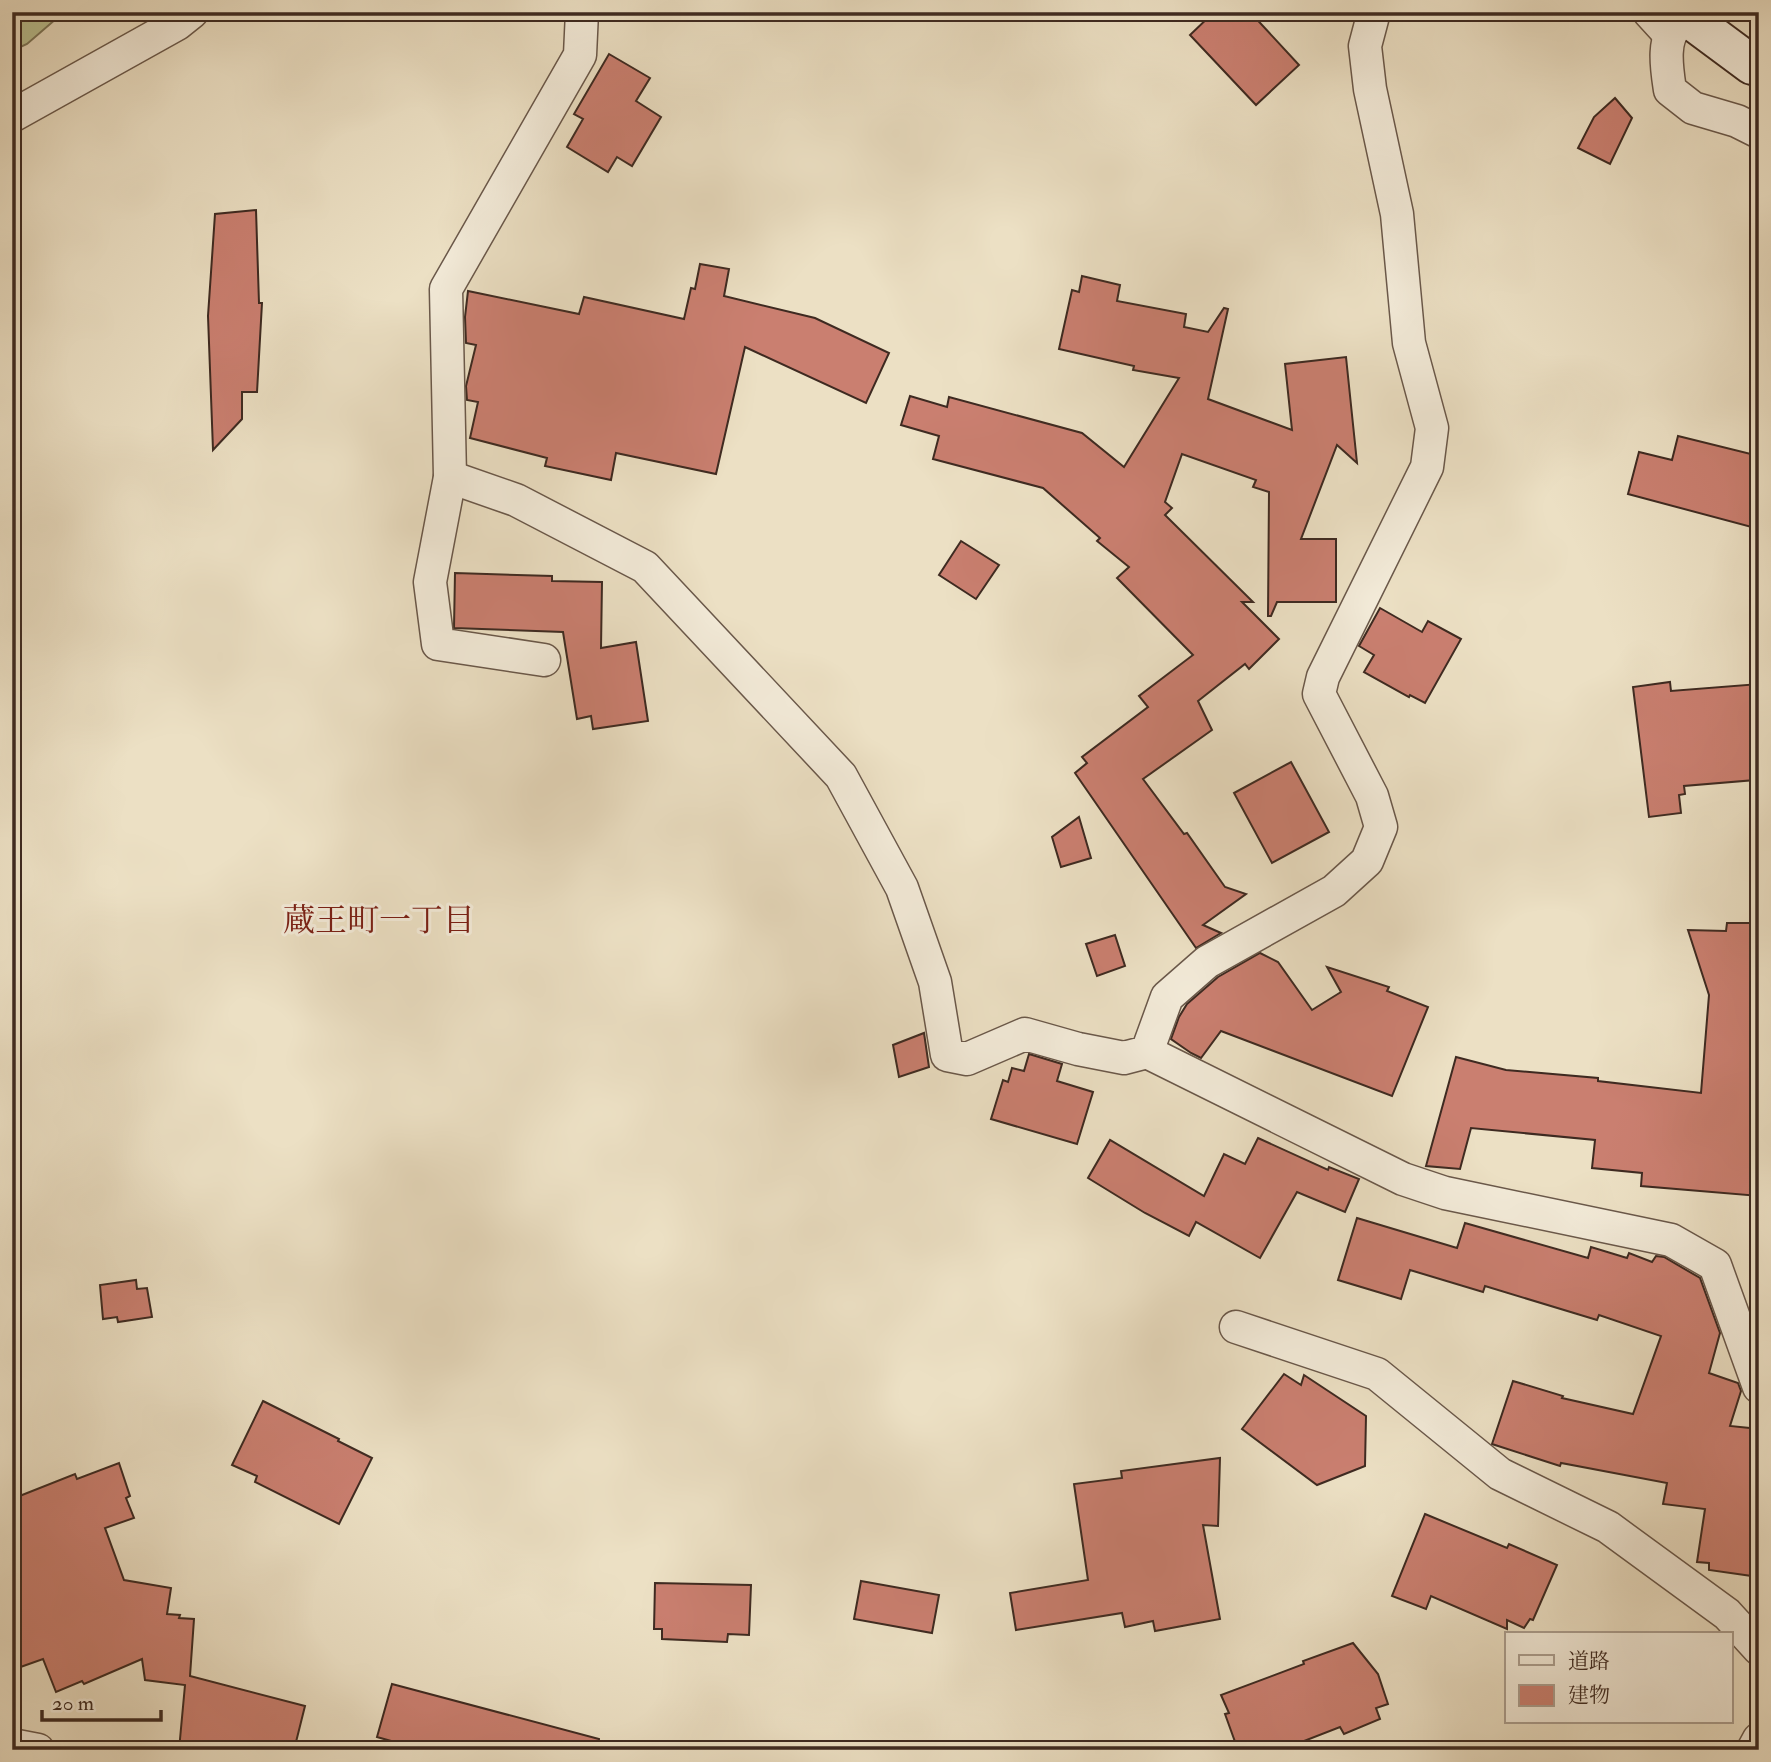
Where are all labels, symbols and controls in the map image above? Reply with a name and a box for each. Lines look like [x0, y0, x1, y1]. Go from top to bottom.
district label: 蔵王町一丁目 [283, 901, 475, 941]
legend [1505, 1632, 1732, 1724]
text: 道路 [1568, 1648, 1610, 1675]
scale bar [42, 1678, 161, 1722]
text: 建物 [1568, 1682, 1610, 1709]
text: 20 m [52, 1690, 94, 1717]

